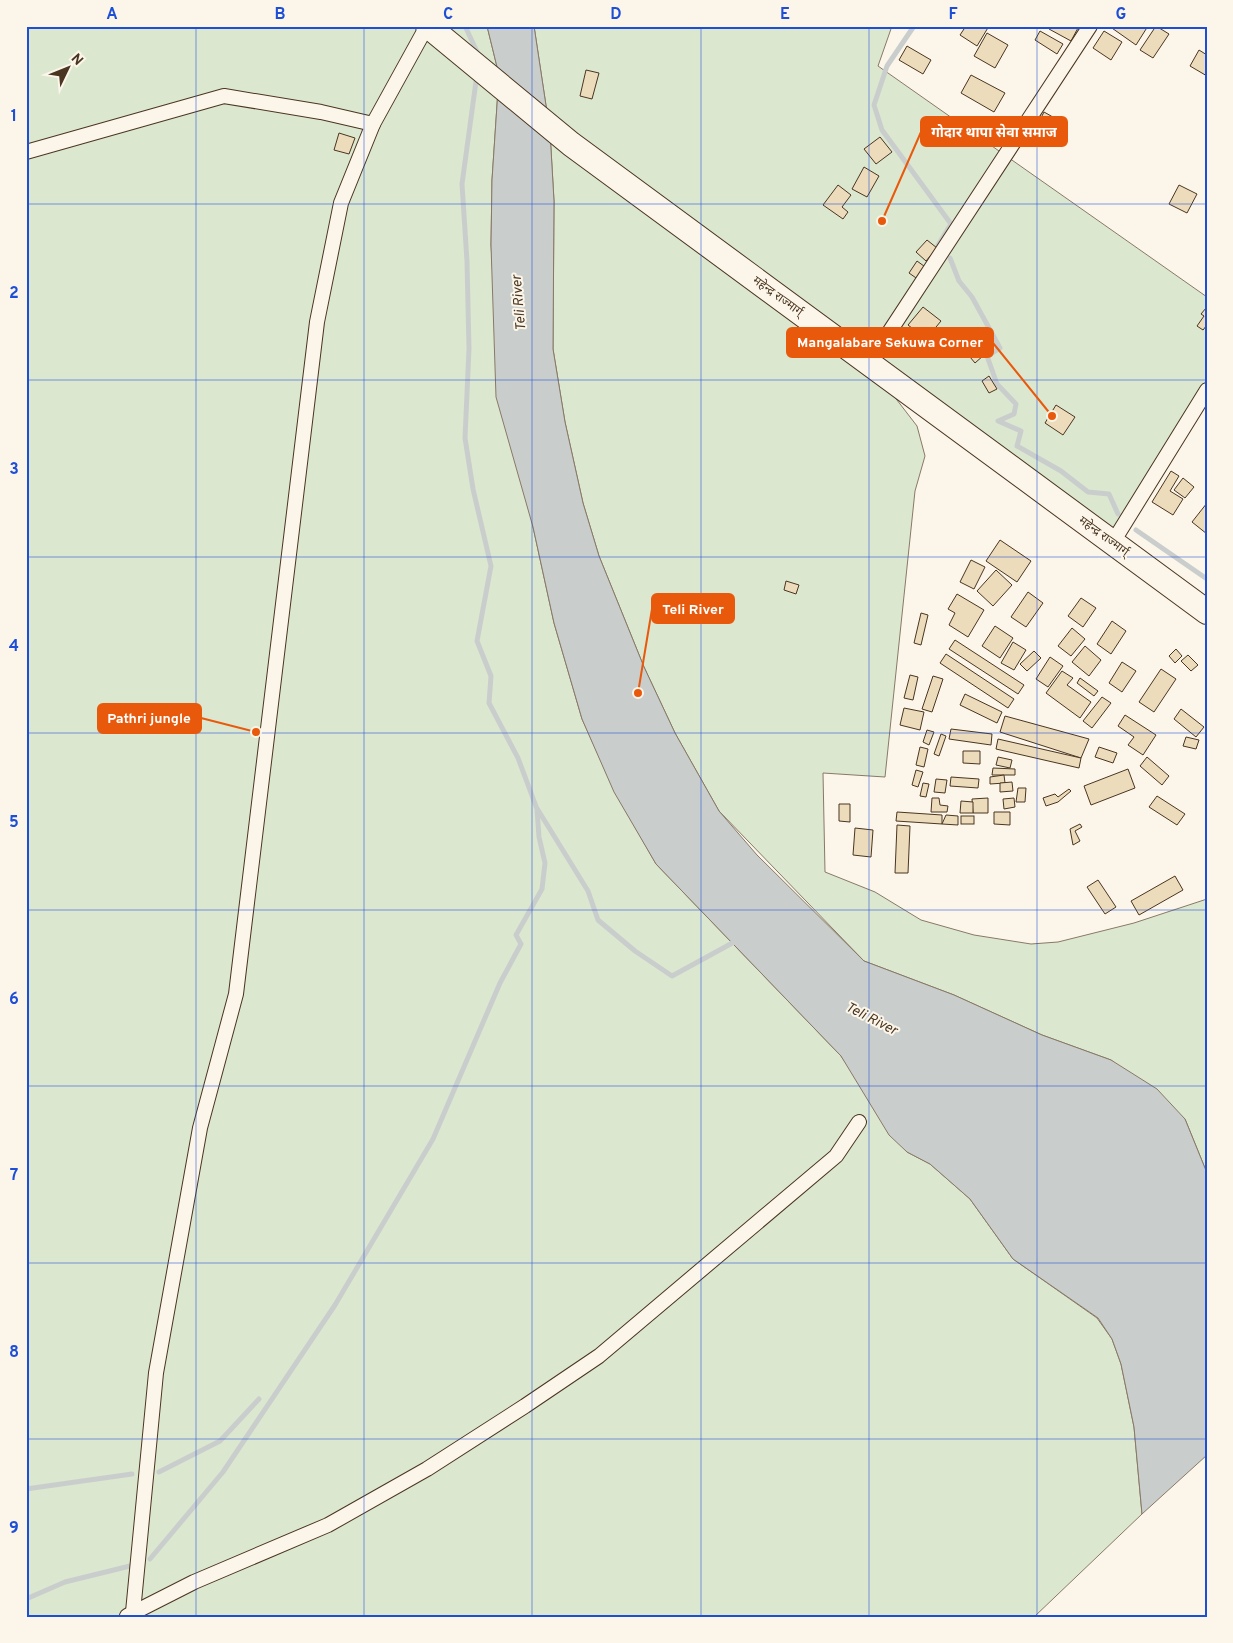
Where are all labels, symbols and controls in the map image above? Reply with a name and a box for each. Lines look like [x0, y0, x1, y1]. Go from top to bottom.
text: A [106, 5, 118, 25]
text: B [274, 5, 286, 25]
text: C [443, 5, 453, 25]
text: D [610, 5, 622, 25]
text: E [780, 5, 790, 25]
text: F [948, 5, 958, 25]
text: G [1116, 5, 1126, 25]
north arrow [42, 42, 92, 92]
text: N [67, 51, 86, 70]
text: 1 [11, 107, 17, 127]
callout: गोदार थापा सेवा समाज [921, 117, 1067, 146]
text: गोदार थापा सेवा समाज [931, 123, 1058, 142]
street label: महेन्द्र राज्मार्ग् [749, 272, 808, 322]
water label: Teli River [508, 273, 530, 331]
text: 2 [9, 284, 19, 304]
callout: Mangalabare Sekuwa Corner [787, 328, 993, 357]
text: Mangalabare Sekuwa Corner [797, 335, 983, 352]
text: 3 [9, 460, 19, 480]
street label: महेन्द्र राज्मार्ग् [1075, 512, 1134, 562]
callout: Teli River [652, 594, 734, 623]
text: Teli River [662, 602, 724, 619]
text: 4 [9, 637, 19, 657]
callout: Pathri jungle [98, 704, 201, 733]
text: Pathri jungle [107, 711, 191, 728]
text: 5 [9, 813, 19, 833]
text: 6 [9, 990, 19, 1010]
water label: Teli River [843, 999, 902, 1040]
text: 7 [10, 1166, 18, 1186]
text: 8 [9, 1343, 19, 1363]
text: 9 [9, 1519, 19, 1539]

